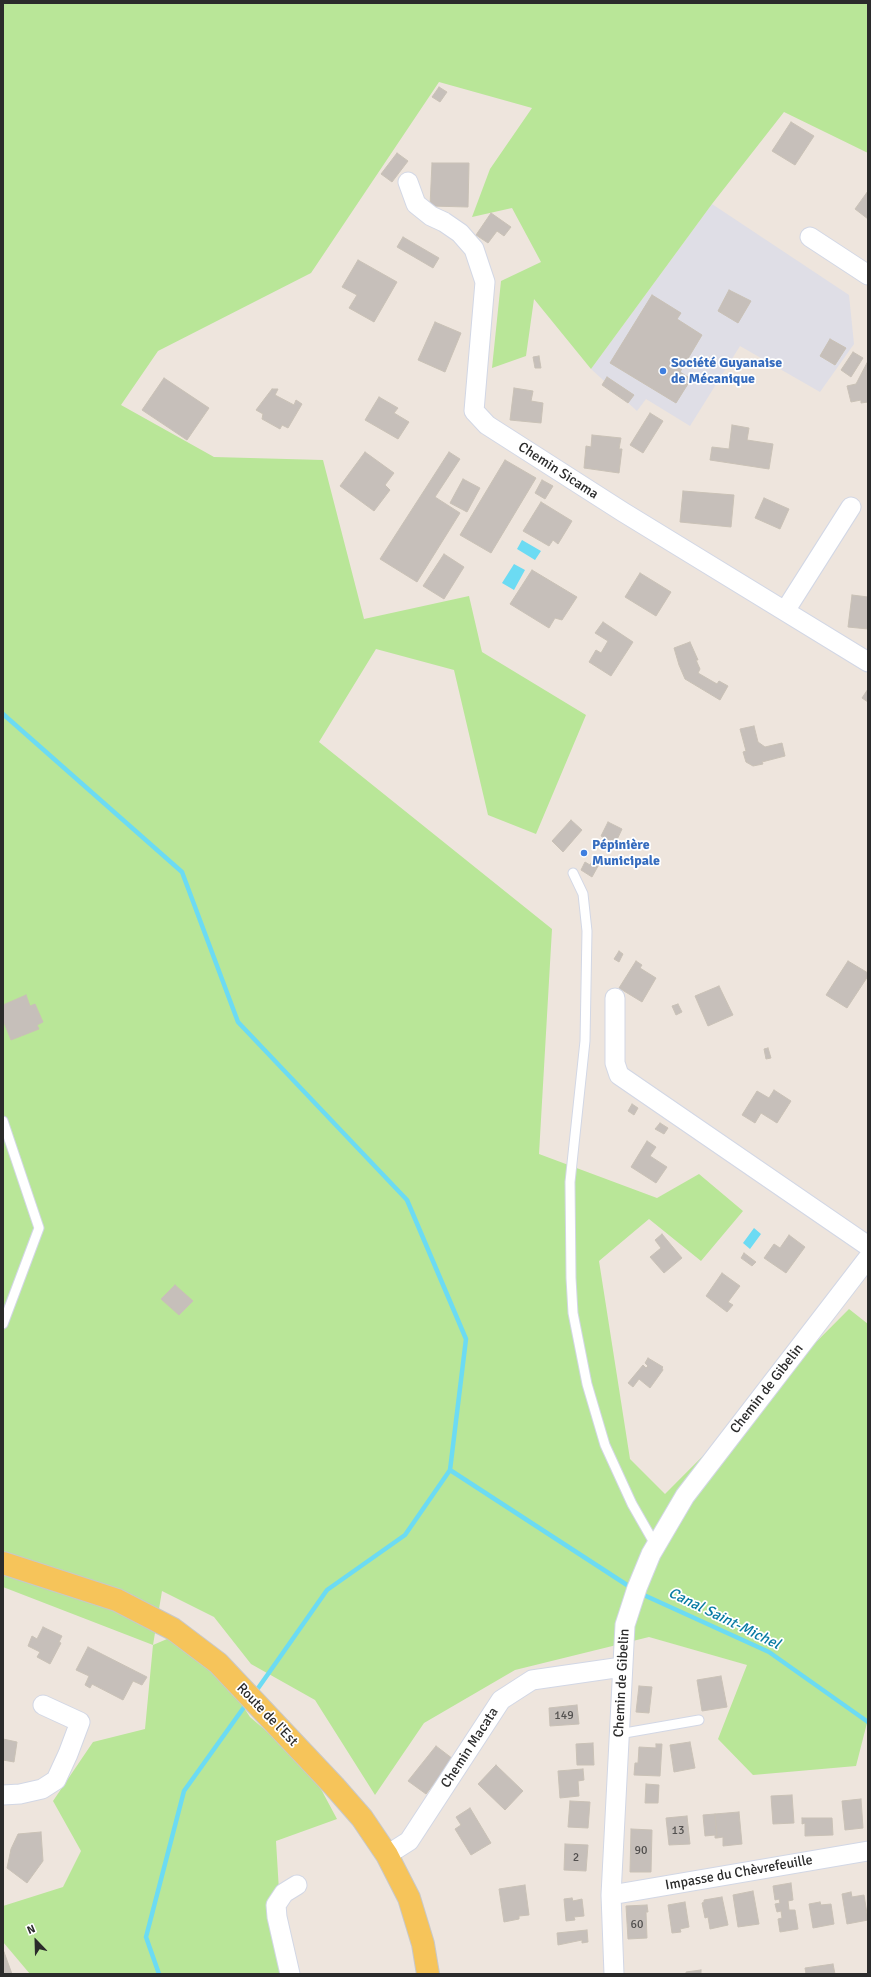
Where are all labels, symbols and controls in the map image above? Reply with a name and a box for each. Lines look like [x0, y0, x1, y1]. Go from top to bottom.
place label: Société Guyanaise de Mécanique [671, 355, 782, 388]
marker: Société Guyanaise de Mécanique [658, 366, 668, 376]
street label: Chemin Sicama [515, 439, 601, 503]
place label: Pépinière Municipale [592, 837, 660, 870]
marker: Pépinière Municipale [579, 848, 589, 858]
street label: Chemin de Gibelin [727, 1341, 807, 1437]
water label: Canal Saint-Michel [665, 1584, 783, 1654]
street label: Chemin de Gibelin [611, 1628, 633, 1738]
street label: Route de l'Est [233, 1680, 301, 1750]
street label: Chemin Macata [438, 1705, 502, 1791]
house number: 149 [554, 1709, 574, 1723]
house number: 13 [672, 1824, 684, 1838]
house number: 90 [635, 1844, 647, 1858]
house number: 2 [573, 1851, 579, 1865]
street label: Impasse du Chèvrefeuille [664, 1852, 814, 1894]
house number: 60 [631, 1918, 643, 1932]
north arrow [16, 1921, 56, 1961]
text: N [25, 1922, 37, 1937]

